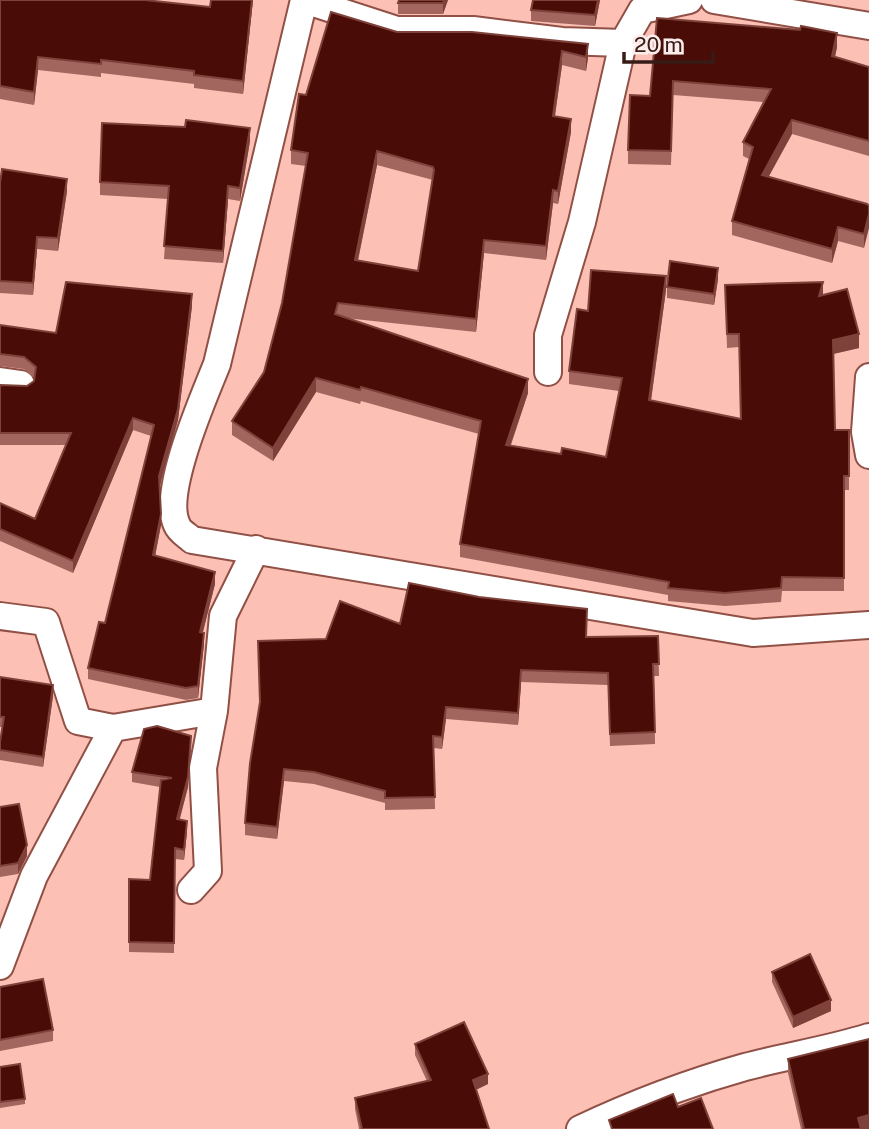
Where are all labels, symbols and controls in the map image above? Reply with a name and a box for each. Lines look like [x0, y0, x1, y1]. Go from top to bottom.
scale bar [624, 21, 713, 65]
text: 20 m [634, 32, 683, 57]

